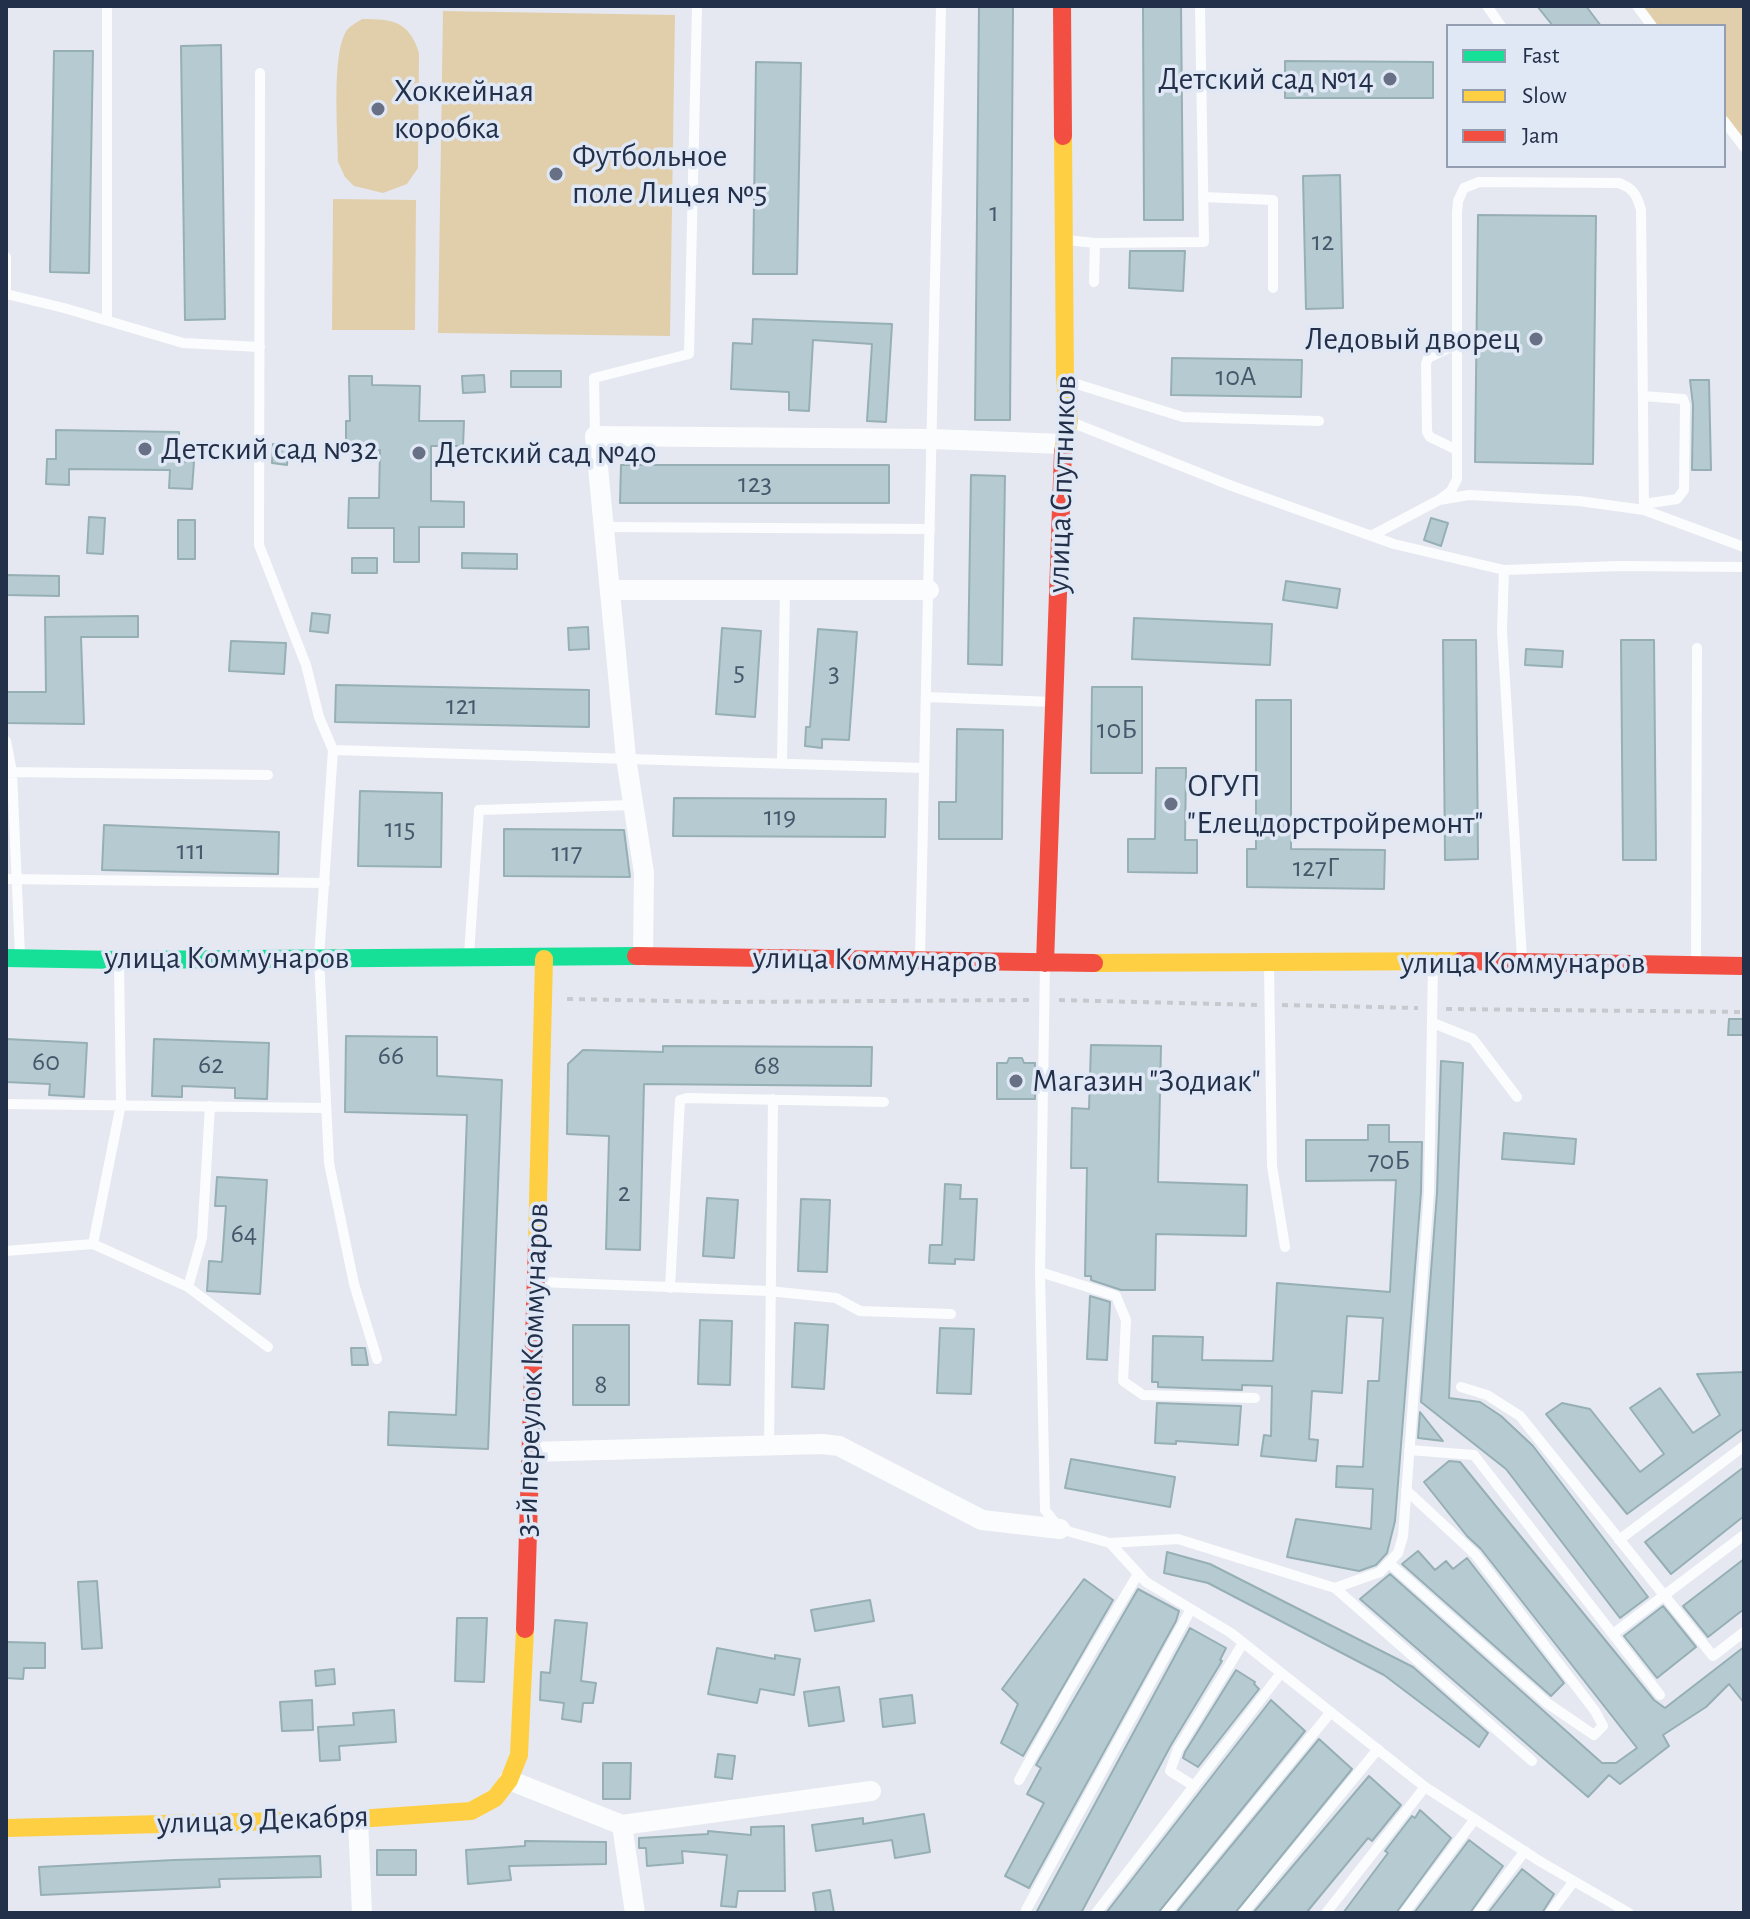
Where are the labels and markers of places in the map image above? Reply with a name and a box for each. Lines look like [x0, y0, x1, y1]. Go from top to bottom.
place label: Детский сад №14 [1158, 60, 1374, 98]
marker: Детский сад №14 [1381, 70, 1399, 88]
place label: Хоккейная коробка [394, 72, 534, 147]
marker: Хоккейная коробка [369, 100, 387, 118]
place label: Футбольное поле Лицея №5 [572, 137, 767, 212]
marker: Футбольное поле Лицея №5 [547, 165, 565, 183]
place label: Ледовый дворец [1305, 320, 1520, 358]
marker: Ледовый дворец [1527, 330, 1545, 348]
place label: Детский сад №32 [161, 430, 378, 468]
place label: Детский сад №40 [435, 434, 657, 472]
marker: Детский сад №32 [136, 440, 154, 458]
marker: Детский сад №40 [410, 444, 428, 462]
place label: ОГУП "Елецдорстройремонт" [1187, 767, 1483, 842]
marker: ОГУП "Елецдорстройремонт" [1162, 795, 1180, 813]
place label: Магазин "Зодиак" [1032, 1062, 1261, 1100]
marker: Магазин "Зодиак" [1007, 1072, 1025, 1090]

